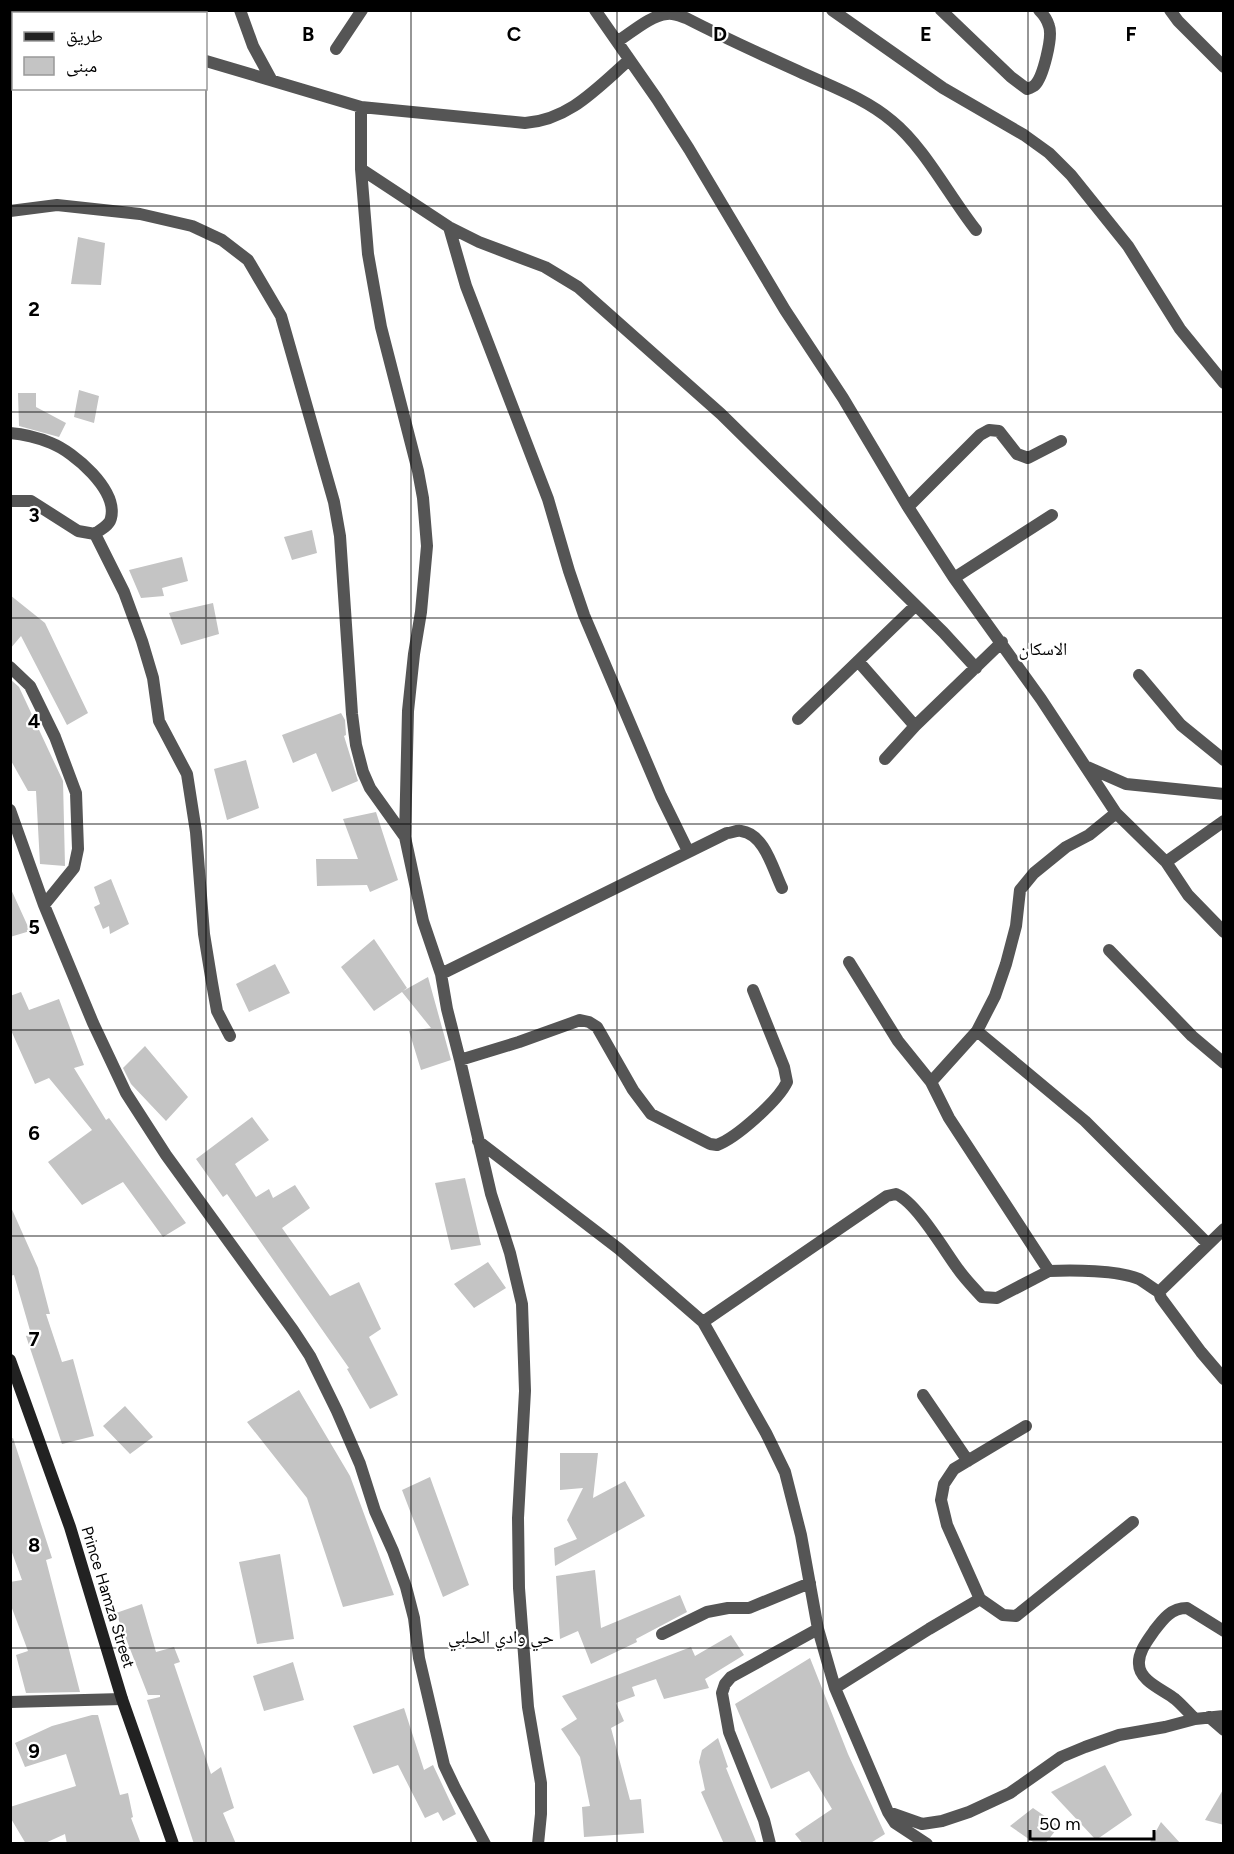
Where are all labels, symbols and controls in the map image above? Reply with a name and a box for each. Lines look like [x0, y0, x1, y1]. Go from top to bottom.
legend [12, 12, 207, 90]
text: B [302, 22, 314, 46]
text: C [507, 22, 521, 46]
text: D [713, 22, 727, 46]
text: E [920, 22, 932, 46]
text: F [1125, 22, 1137, 46]
text: طريق [66, 25, 103, 47]
text: مبنى [66, 55, 97, 77]
text: 2 [28, 297, 40, 321]
text: 3 [28, 503, 40, 527]
district label: الاسكان [1019, 638, 1067, 660]
text: 4 [28, 709, 41, 733]
text: 5 [28, 915, 40, 939]
text: 6 [28, 1121, 40, 1145]
text: 7 [28, 1327, 40, 1351]
street label: Prince Hamza Street [77, 1524, 139, 1670]
text: 8 [28, 1533, 40, 1557]
district label: حي وادي الحلبي [448, 1626, 554, 1652]
text: 9 [28, 1739, 40, 1763]
scale bar [1030, 1803, 1154, 1841]
text: 50 m [1039, 1813, 1081, 1835]

